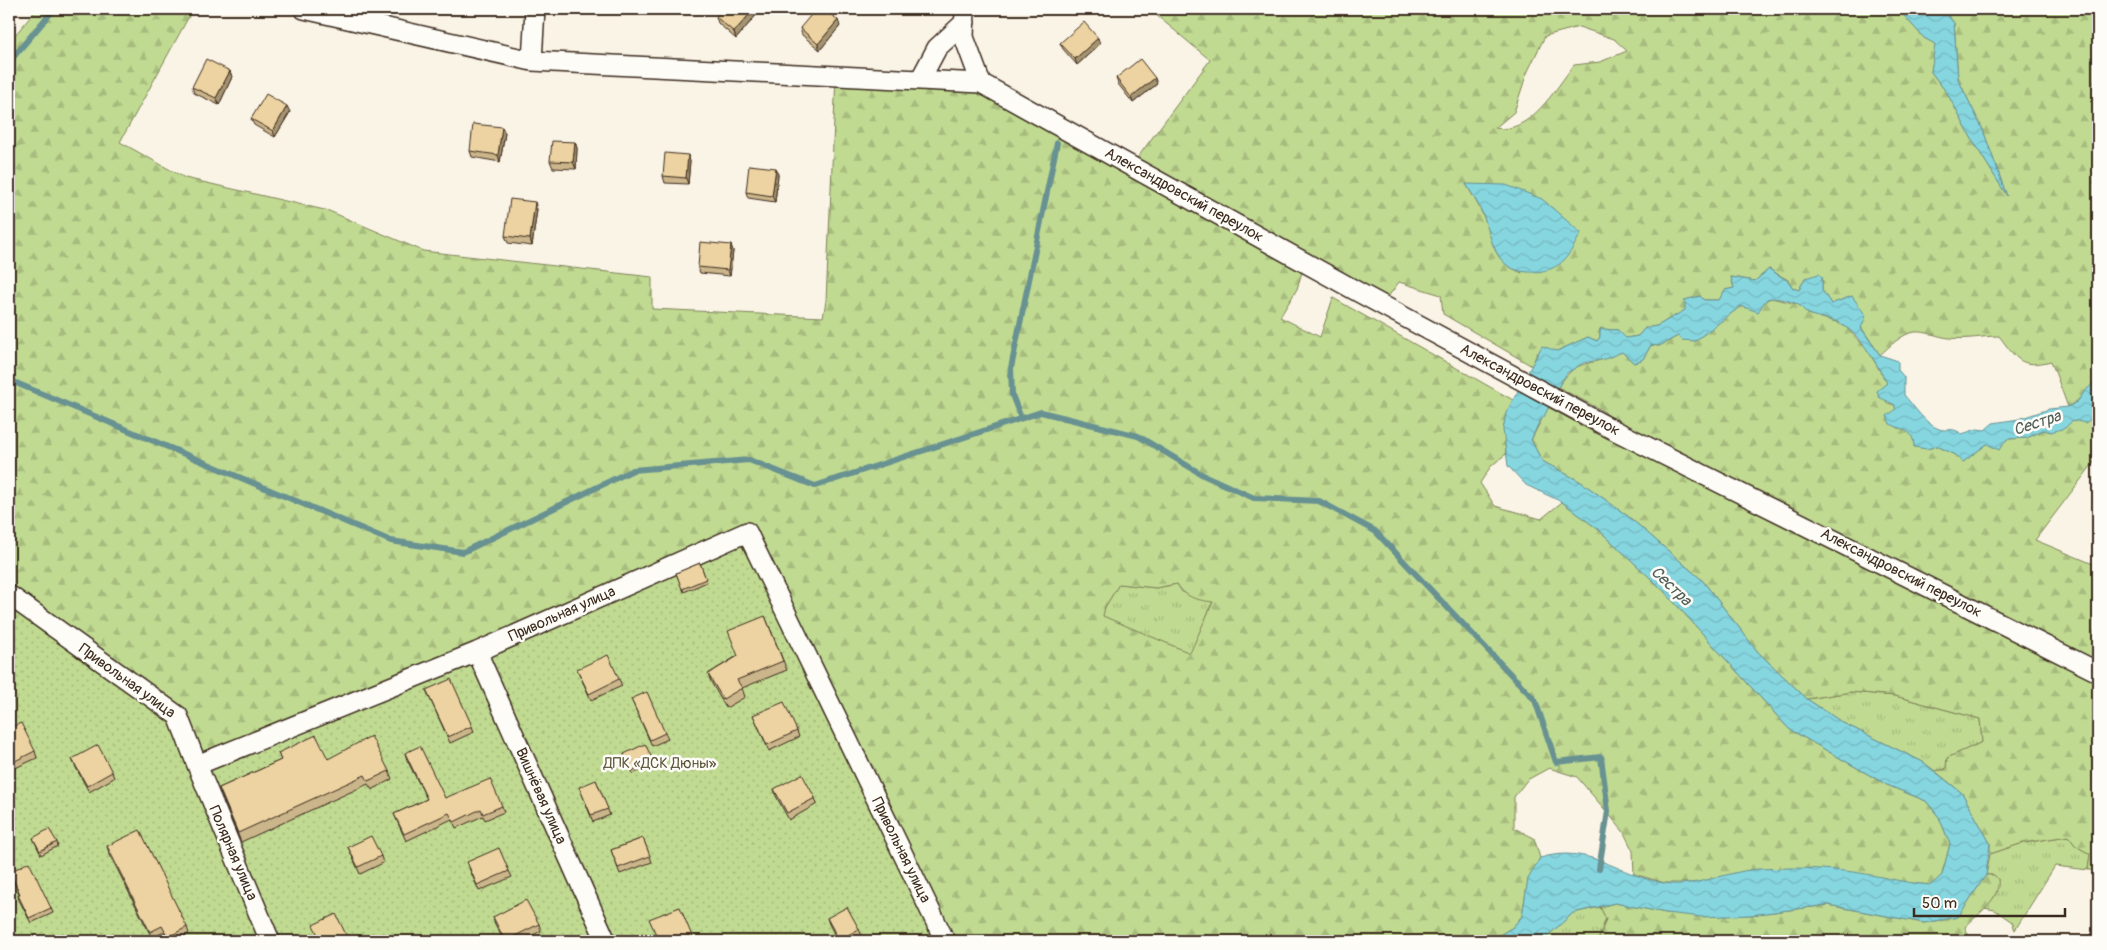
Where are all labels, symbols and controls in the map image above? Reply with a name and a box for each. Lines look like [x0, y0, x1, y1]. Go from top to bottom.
street label: Александровский переулок [1101, 143, 1267, 247]
street label: Александровский переулок [1457, 340, 1623, 440]
water label: Сестра [2011, 406, 2065, 440]
street label: Александровский переулок [1817, 524, 1985, 622]
water label: Сестра [1647, 562, 1697, 611]
street label: Привольная улица [506, 582, 618, 646]
street label: Привольная улица [75, 639, 179, 723]
street label: Вишнёвая улица [511, 745, 571, 847]
park label: ДПК «ДСК Дюны» [603, 754, 717, 773]
street label: Привольная улица [867, 794, 935, 906]
street label: Полярная улица [204, 803, 262, 903]
scale bar [1914, 885, 2066, 917]
text: 50 m [1922, 894, 1957, 913]

